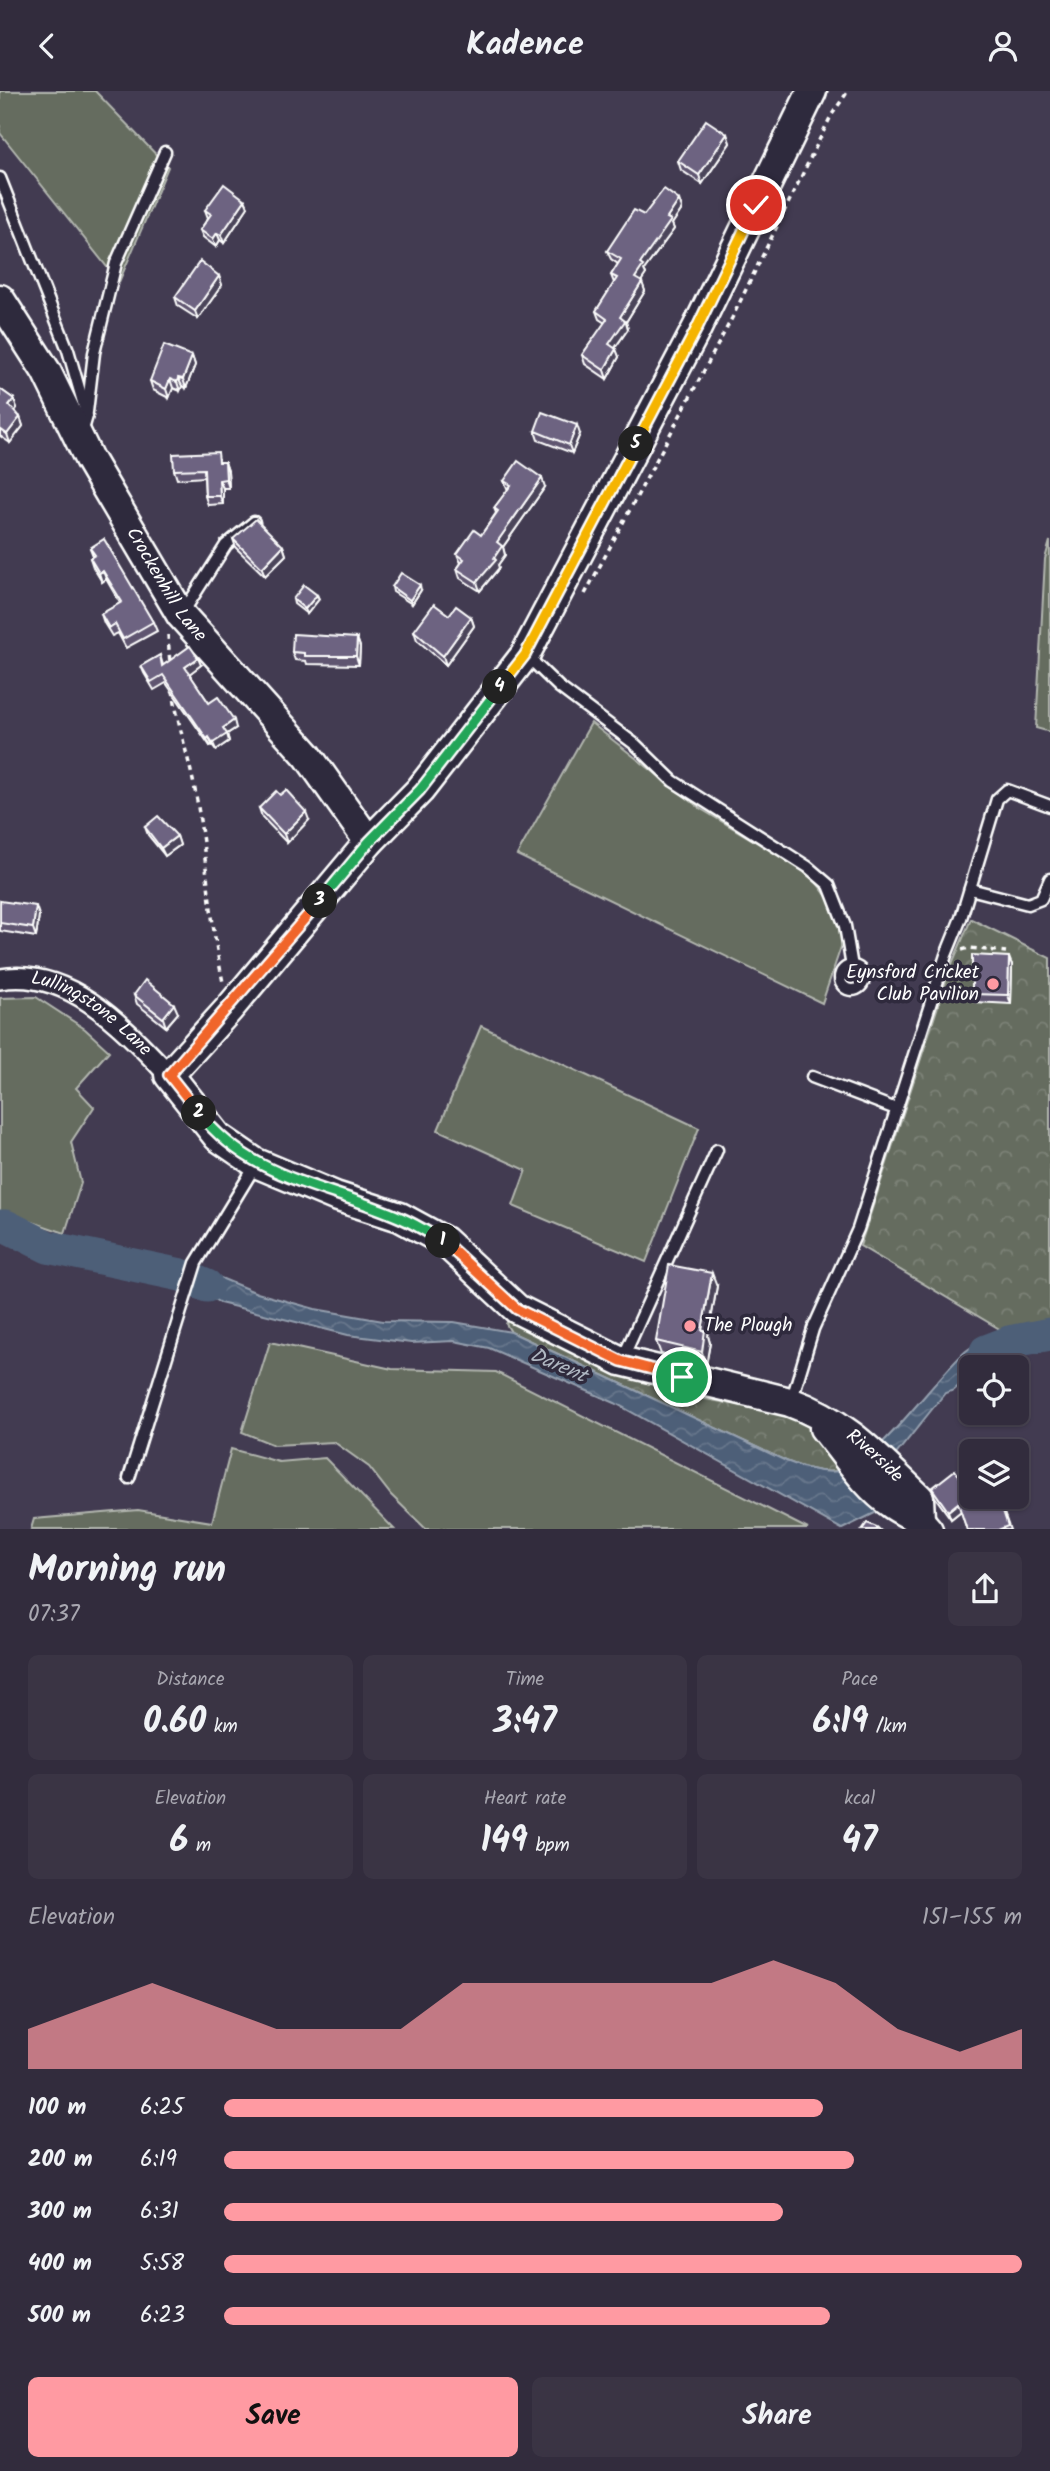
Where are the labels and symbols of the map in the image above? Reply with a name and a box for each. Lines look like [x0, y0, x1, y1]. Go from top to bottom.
pin [726, 175, 786, 235]
pin: 5 [618, 427, 654, 461]
street label: Crockenhill Lane [118, 522, 214, 650]
pin: 4 [482, 669, 518, 705]
pin: 3 [302, 883, 338, 919]
place label: Eynsford Cricket Club Pavilion [846, 958, 980, 1010]
street label: Lullingstone Lane [29, 964, 159, 1064]
marker: Eynsford Cricket Club Pavilion [985, 976, 1001, 992]
pin: 2 [182, 1095, 216, 1131]
pin: 1 [426, 1223, 460, 1259]
place label: The Plough [704, 1311, 792, 1341]
marker: The Plough [682, 1318, 698, 1334]
water label: Darent [524, 1339, 594, 1394]
pin [652, 1347, 712, 1407]
street label: Riverside [839, 1422, 910, 1490]

